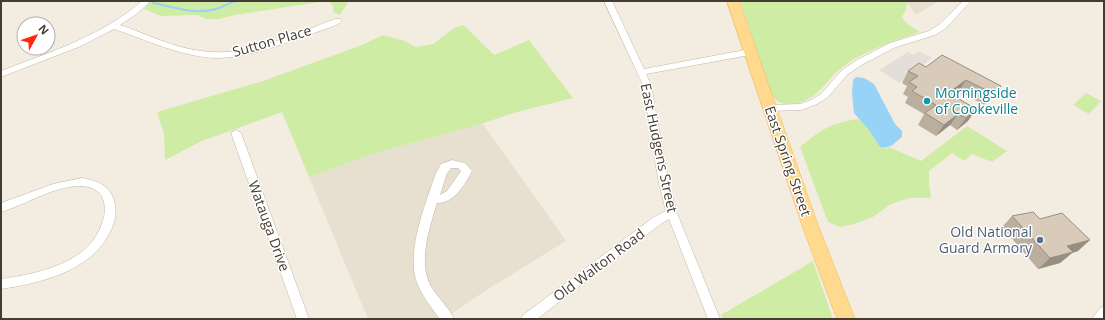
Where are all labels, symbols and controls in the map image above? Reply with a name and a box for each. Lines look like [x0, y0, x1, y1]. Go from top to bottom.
north arrow [16, 16, 56, 56]
street label: Sutton Place [230, 20, 314, 61]
text: N [35, 21, 53, 38]
street label: East Hudgens Street [636, 81, 682, 214]
place label: Morningside of Cookeville [935, 83, 1018, 118]
marker: Morningside of Cookeville [922, 96, 932, 106]
street label: East Spring Street [761, 103, 816, 218]
street label: Watauga Drive [244, 178, 295, 274]
place label: Old National Guard Armory [939, 222, 1033, 257]
street label: Old Walton Road [549, 224, 648, 305]
marker: Old National Guard Armory [1035, 235, 1045, 245]

